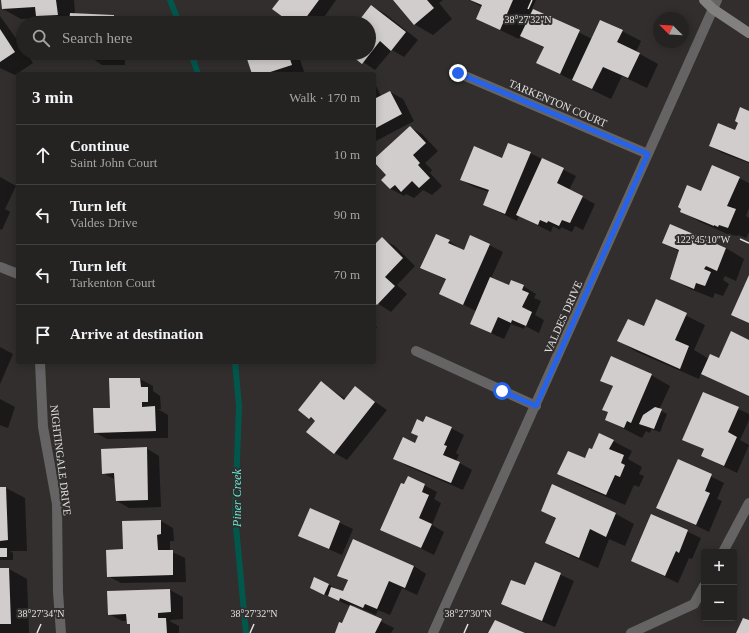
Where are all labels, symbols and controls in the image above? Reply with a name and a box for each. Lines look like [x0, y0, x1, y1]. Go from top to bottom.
north arrow [653, 12, 689, 48]
text: 38°27'32"N [504, 14, 552, 25]
search box [16, 16, 376, 60]
icon: search [30, 27, 52, 49]
text: Search here [62, 30, 132, 46]
route end [449, 64, 467, 82]
street label: TARKENTON COURT [507, 77, 609, 129]
text: 3 min [32, 88, 73, 107]
text: Walk · 170 m [289, 90, 360, 105]
text: Continue [70, 138, 129, 154]
icon: ahead [32, 144, 54, 166]
text: 10 m [334, 147, 360, 162]
text: Saint John Court [70, 155, 157, 170]
text: Turn left [70, 198, 127, 214]
icon: left [32, 204, 54, 226]
text: 90 m [334, 207, 360, 222]
text: Valdes Drive [70, 215, 138, 230]
text: 122°45'10"W [676, 234, 731, 245]
text: Turn left [70, 258, 127, 274]
icon: left [32, 264, 54, 286]
text: 70 m [334, 267, 360, 282]
text: Tarkenton Court [70, 275, 155, 290]
street label: VALDES DRIVE [542, 279, 585, 355]
icon: arrive [32, 324, 54, 346]
text: Arrive at destination [70, 326, 203, 342]
route start [493, 382, 511, 400]
street label: NIGHTINGALE DRIVE [48, 404, 74, 516]
water label: Piner Creek [230, 468, 244, 528]
map controls [701, 549, 737, 621]
button: + [701, 549, 737, 585]
button: − [701, 585, 737, 621]
text: 38°27'34"N [17, 608, 65, 619]
text: 38°27'32"N [230, 608, 278, 619]
text: 38°27'30"N [444, 608, 492, 619]

